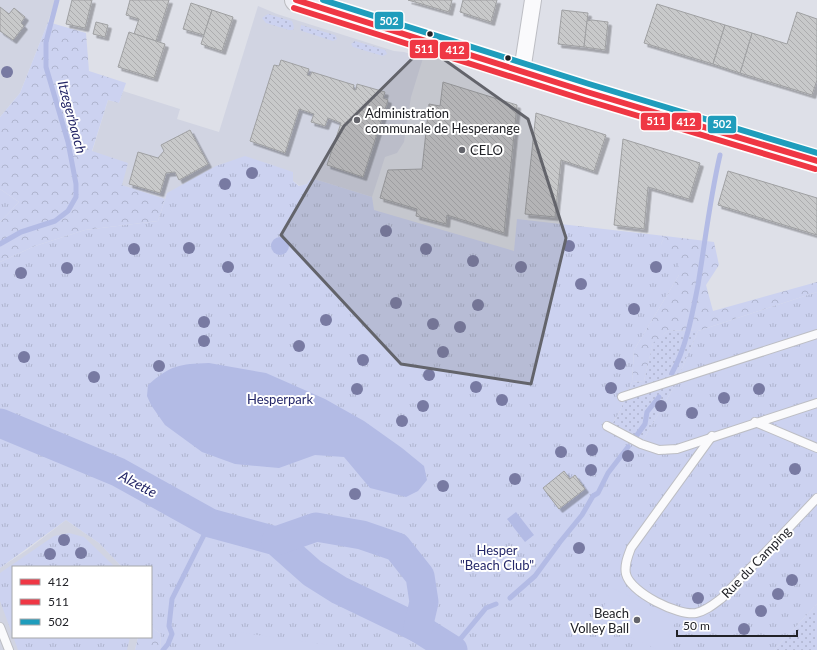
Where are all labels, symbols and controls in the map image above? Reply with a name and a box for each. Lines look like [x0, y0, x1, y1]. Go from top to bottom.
line badge: 502 [374, 11, 404, 30]
text: 502 [379, 14, 399, 27]
unlabelled marker [425, 29, 435, 39]
line badge: 511 [409, 39, 439, 59]
line badge: 412 [439, 41, 470, 60]
text: 511 [414, 42, 434, 55]
text: 412 [445, 43, 465, 56]
unlabelled marker [503, 53, 513, 63]
water label: Itzegerbaach [55, 79, 90, 155]
place label: Administration communale de Hesperange [365, 105, 520, 136]
line badge: 511 [640, 112, 671, 131]
line badge: 412 [671, 112, 702, 131]
text: 511 [646, 114, 666, 127]
marker: Administration communale de Hesperange [352, 115, 362, 125]
text: 412 [676, 115, 696, 128]
line badge: 502 [707, 115, 737, 134]
text: 502 [712, 117, 732, 130]
place label: CELO [470, 142, 503, 158]
marker: CELO [457, 145, 467, 155]
park label: Hesperpark [247, 391, 313, 407]
water label: Alzette [116, 466, 160, 501]
street label: Rue du Camping [718, 523, 794, 601]
park label: Hesper "Beach Club" [460, 542, 534, 573]
legend [12, 566, 152, 638]
text: 412 [48, 574, 69, 589]
text: 511 [48, 594, 69, 609]
place label: Beach Volley Ball [570, 605, 629, 636]
scale bar [677, 612, 797, 638]
text: 502 [48, 614, 69, 629]
marker: Beach Volley Ball [632, 615, 642, 625]
text: 50 m [683, 618, 710, 633]

